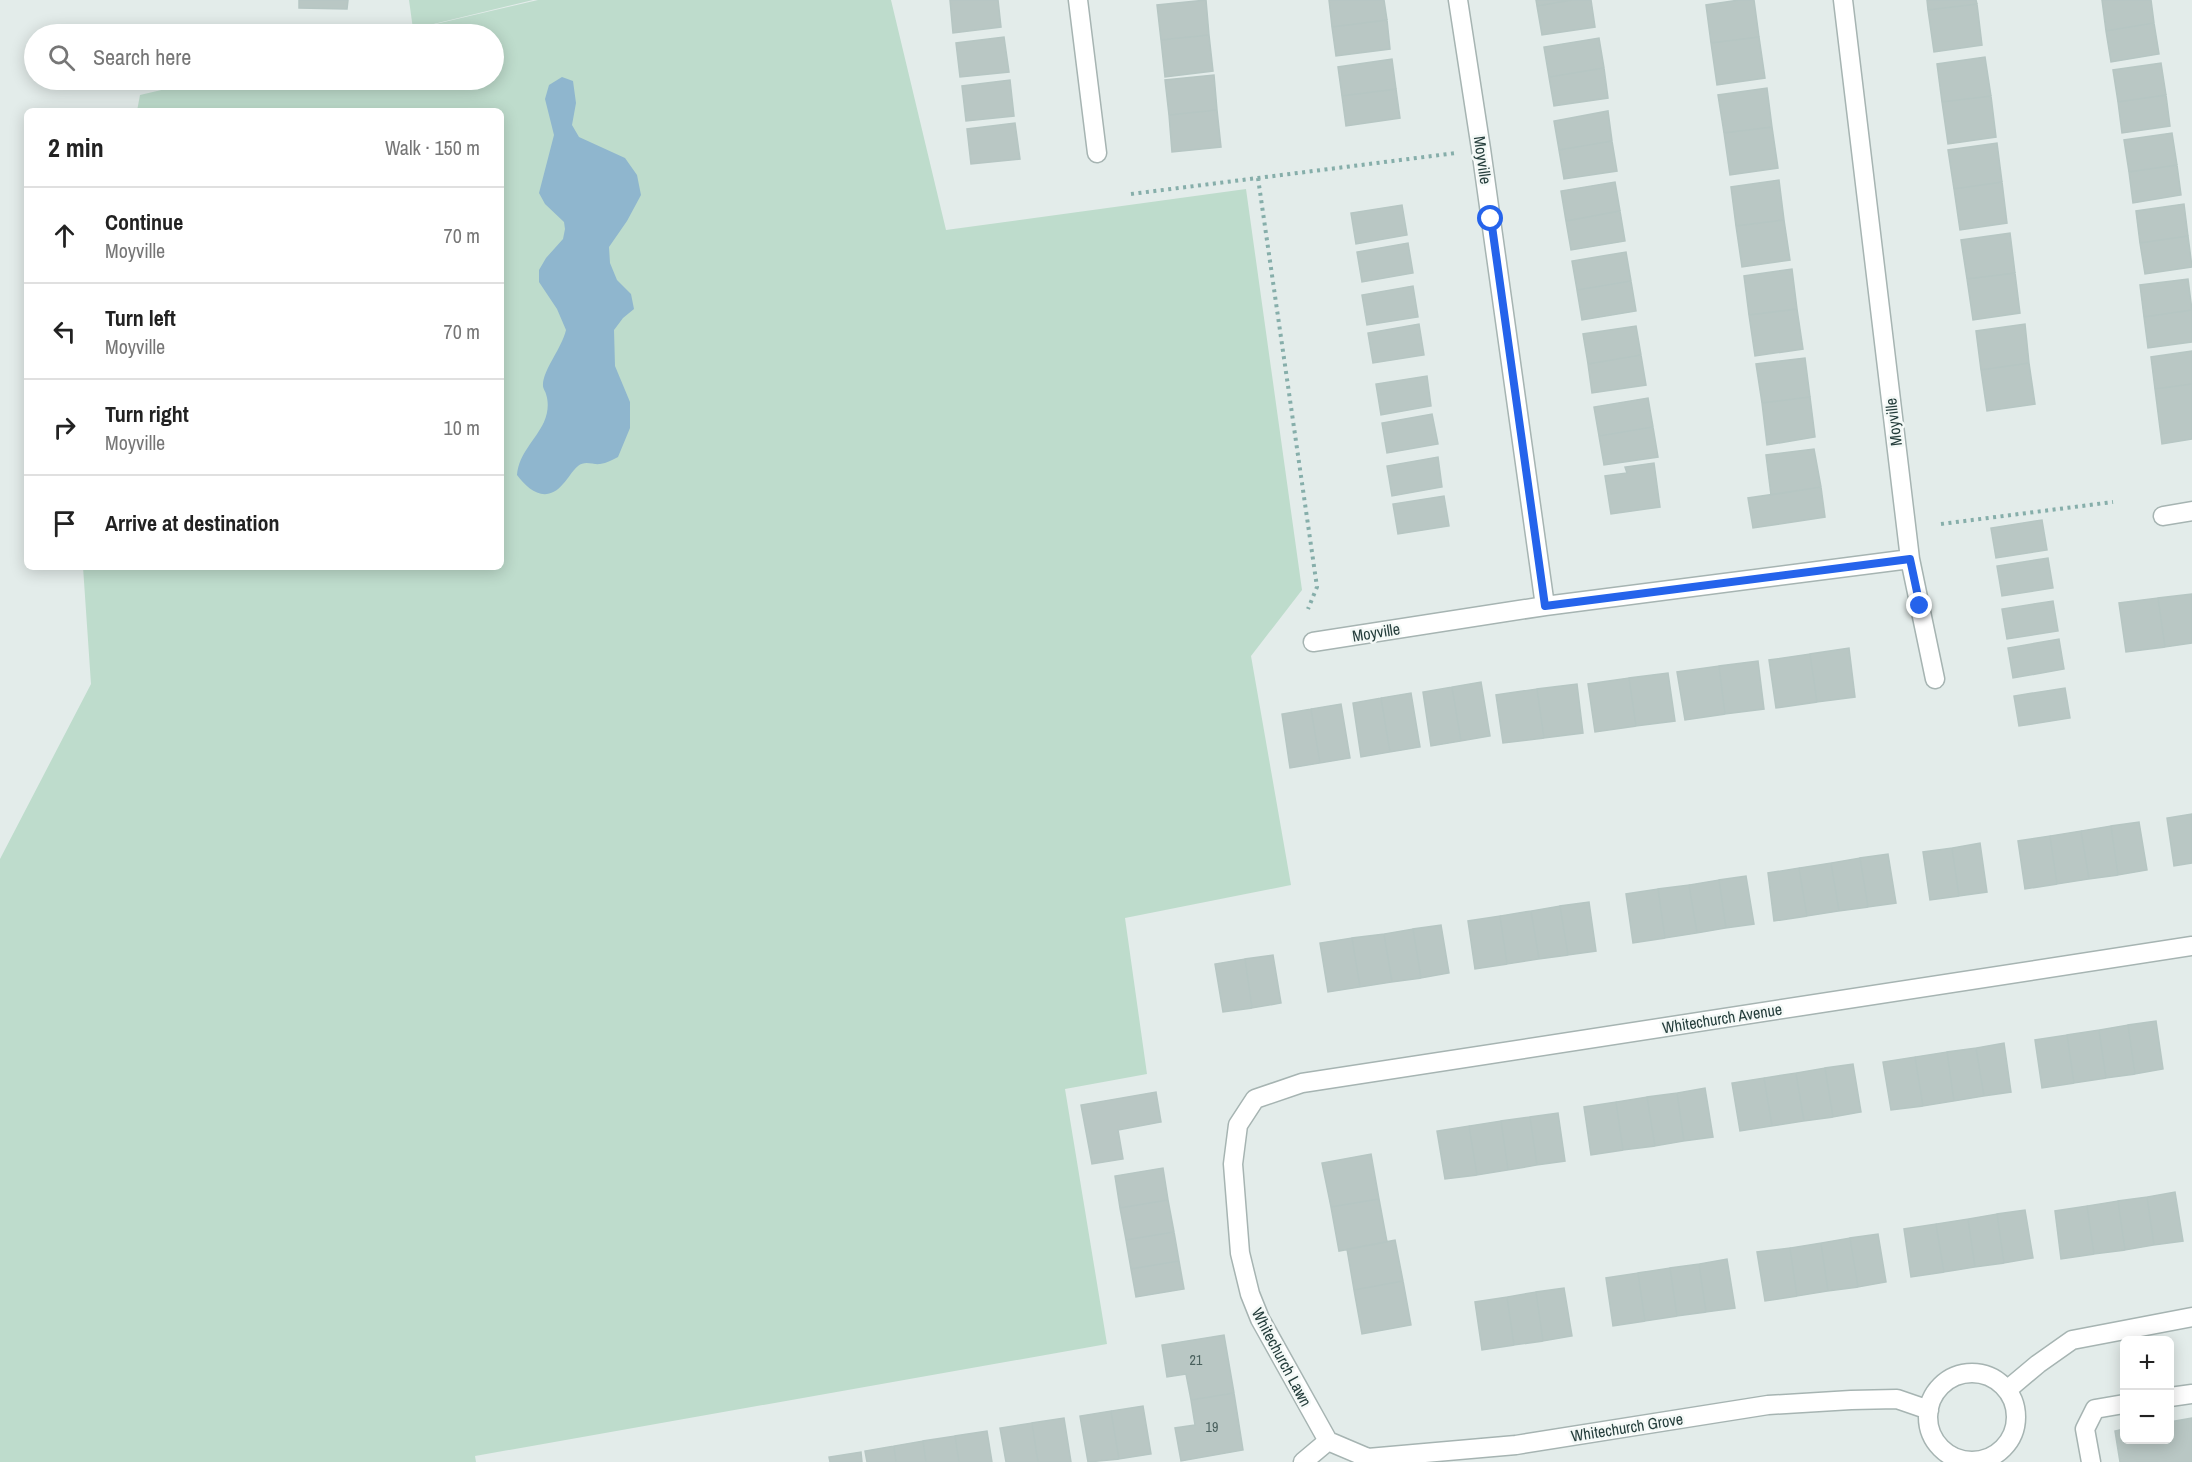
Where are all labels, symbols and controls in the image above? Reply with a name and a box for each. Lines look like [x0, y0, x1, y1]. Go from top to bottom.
search box [24, 24, 504, 90]
icon: search [45, 41, 78, 74]
text: Search here [93, 42, 191, 72]
text: 2 min [48, 130, 104, 165]
text: Walk · 150 m [385, 134, 480, 161]
street label: Moyville [1469, 135, 1497, 185]
route start [1477, 205, 1503, 231]
text: Continue [105, 207, 183, 237]
icon: ahead [48, 219, 81, 252]
text: 70 m [444, 222, 480, 249]
text: Moyville [105, 237, 165, 264]
text: Turn left [105, 303, 176, 333]
icon: left [48, 315, 81, 348]
text: 70 m [444, 318, 480, 345]
text: Moyville [105, 333, 165, 360]
street label: Moyville [1879, 397, 1907, 447]
text: Turn right [105, 399, 189, 429]
icon: right [48, 411, 81, 444]
text: 10 m [444, 414, 480, 441]
text: Moyville [105, 429, 165, 456]
icon: arrive [48, 507, 81, 540]
text: Arrive at destination [105, 508, 279, 538]
route end [1906, 592, 1932, 618]
street label: Moyville [1351, 617, 1401, 647]
street label: Whitechurch Avenue [1661, 998, 1783, 1038]
street label: Whitechurch Lawn [1247, 1304, 1317, 1410]
map controls [2120, 1336, 2174, 1444]
button: + [2120, 1336, 2174, 1390]
house number: 21 [1190, 1351, 1203, 1369]
button: − [2120, 1390, 2174, 1444]
street label: Whitechurch Grove [1569, 1407, 1685, 1447]
house number: 19 [1206, 1418, 1218, 1436]

